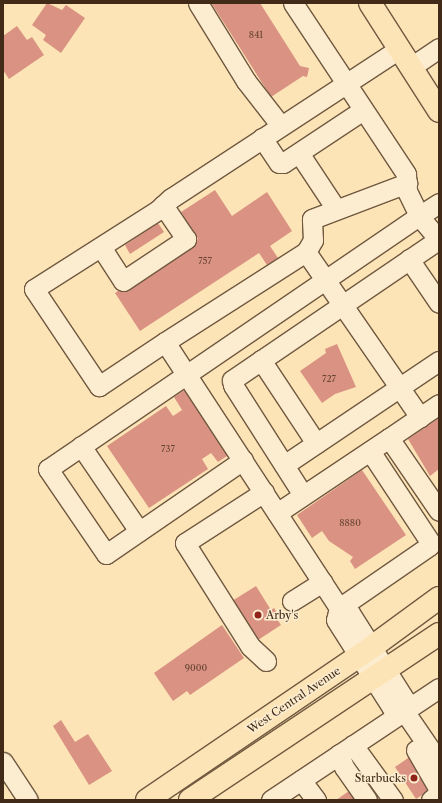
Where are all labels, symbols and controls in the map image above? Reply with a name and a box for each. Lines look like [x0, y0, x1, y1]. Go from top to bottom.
house number: 841 [249, 30, 263, 40]
house number: 757 [198, 256, 212, 266]
house number: 727 [322, 374, 336, 384]
house number: 737 [161, 444, 175, 454]
house number: 8880 [339, 518, 361, 528]
place label: Arby's [266, 608, 298, 622]
marker: Arby's [253, 610, 263, 620]
house number: 9000 [185, 663, 207, 673]
street label: West Central Avenue [245, 664, 343, 736]
place label: Starbucks [355, 771, 406, 785]
marker: Starbucks [409, 773, 419, 783]

